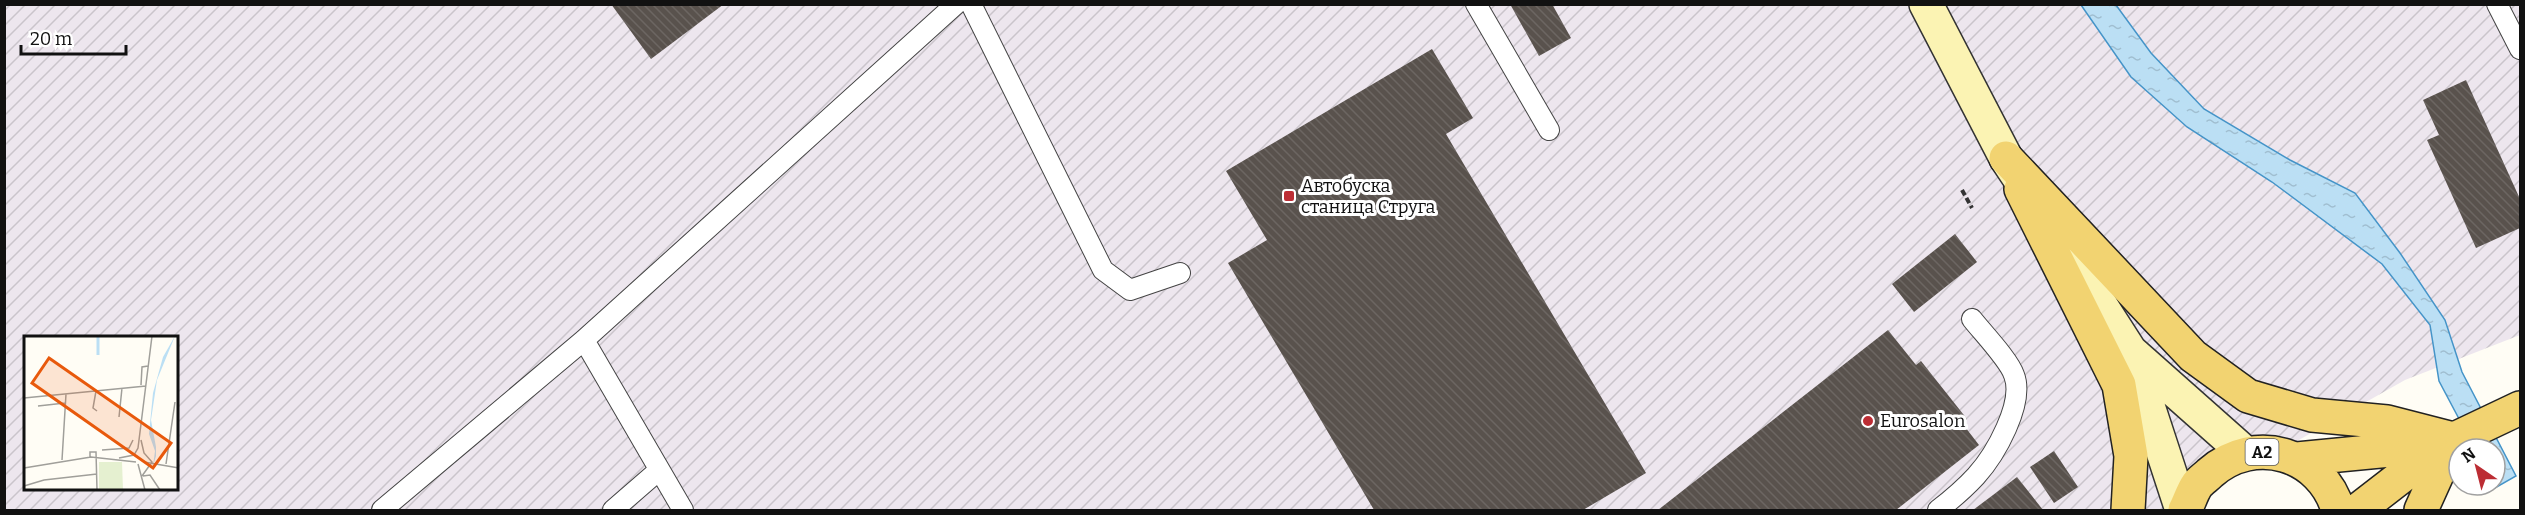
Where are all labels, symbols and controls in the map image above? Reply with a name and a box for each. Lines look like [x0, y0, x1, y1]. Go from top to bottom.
scale bar [21, 18, 126, 56]
text: 20 m [30, 28, 72, 50]
place label: Автобуска станица Струга [1301, 175, 1436, 218]
marker: Автобуска станица Струга [1282, 189, 1296, 203]
inset map [24, 336, 178, 491]
place label: Eurosalon [1880, 410, 1966, 432]
marker: Eurosalon [1861, 414, 1875, 428]
north arrow [2447, 437, 2507, 497]
road number: A2 [2246, 439, 2278, 465]
text: N [2458, 444, 2479, 466]

